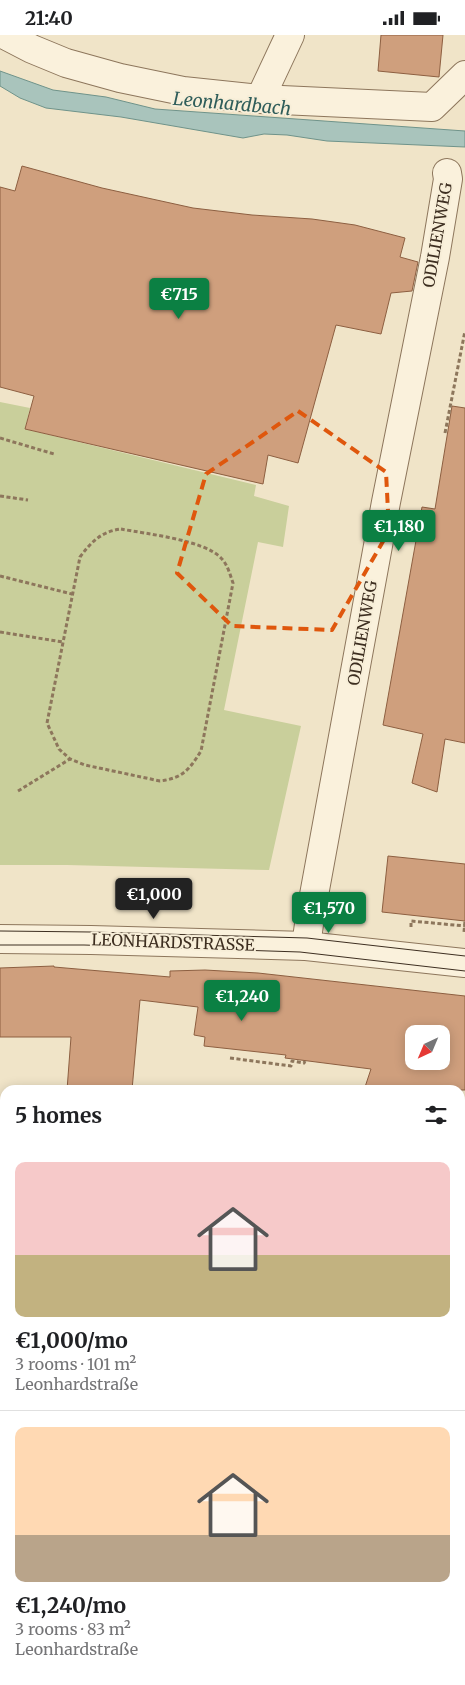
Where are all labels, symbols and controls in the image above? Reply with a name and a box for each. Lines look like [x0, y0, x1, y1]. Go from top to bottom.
text: 21:40 [25, 6, 73, 30]
water label: Leonhardbach [172, 87, 292, 120]
street label: ODILIENWEG [418, 181, 456, 289]
pin: €715 [149, 277, 209, 320]
text: €715 [160, 284, 198, 304]
pin: €1,180 [358, 509, 440, 552]
text: €1,180 [373, 516, 425, 536]
street label: ODILIENWEG [343, 579, 381, 687]
pin: €1,000 [113, 877, 195, 920]
text: €1,000 [126, 884, 182, 904]
pin: €1,570 [288, 891, 370, 934]
text: €1,570 [303, 898, 355, 918]
street label: LEONHARDSTRASSE [91, 929, 256, 955]
pin: €1,240 [201, 979, 283, 1022]
text: €1,240 [215, 986, 269, 1006]
north arrow [405, 1025, 450, 1070]
map controls [405, 1025, 450, 1070]
icon: filters [422, 1101, 450, 1129]
text: 5 homes [15, 1102, 102, 1129]
icon: home [188, 1194, 278, 1284]
text: €1,000/mo [15, 1327, 128, 1354]
text: 3 rooms · 101 m² [15, 1354, 136, 1374]
text: Leonhardstraße [15, 1374, 138, 1394]
icon: home [188, 1460, 278, 1550]
text: €1,240/mo [15, 1592, 126, 1619]
text: 3 rooms · 83 m² [15, 1619, 131, 1639]
text: Leonhardstraße [15, 1639, 138, 1659]

